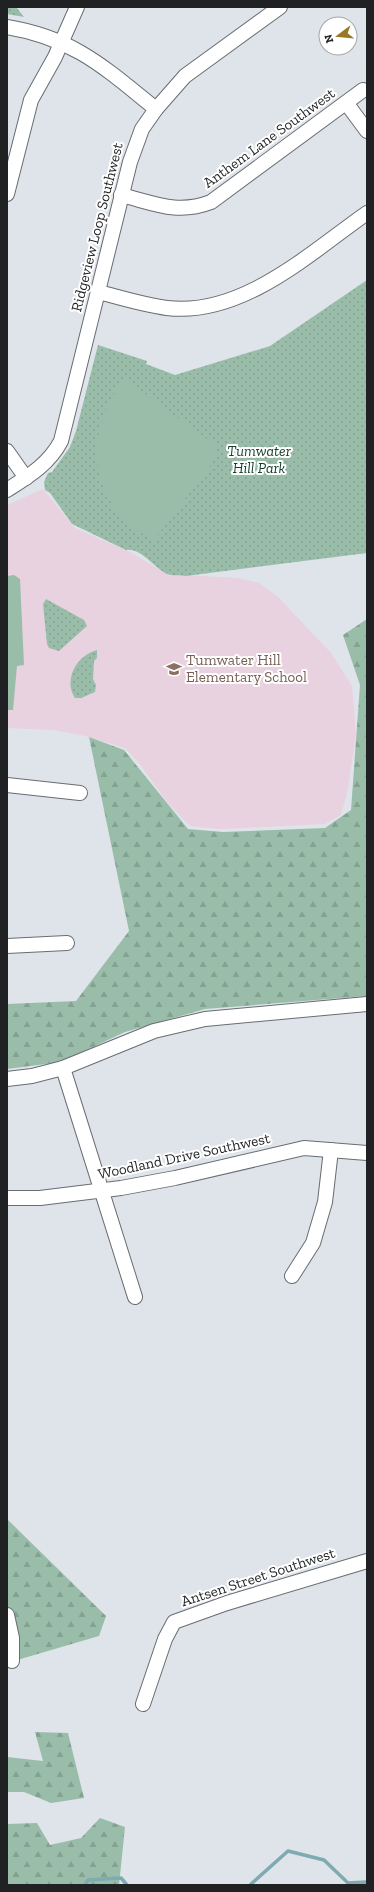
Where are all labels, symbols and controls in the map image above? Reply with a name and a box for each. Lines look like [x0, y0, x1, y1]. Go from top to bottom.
north arrow [318, 16, 358, 56]
text: N [321, 32, 336, 44]
street label: Anthem Lane Southwest [200, 84, 339, 192]
street label: Ridgeview Loop Southwest [67, 140, 127, 313]
park label: Tumwater Hill Park [227, 442, 292, 477]
place label: Tumwater Hill Elementary School [186, 651, 307, 686]
school or university icon: Tumwater Hill Elementary School [165, 660, 183, 678]
street label: Woodland Drive Southwest [96, 1129, 272, 1183]
street label: Antsen Street Southwest [179, 1543, 338, 1610]

